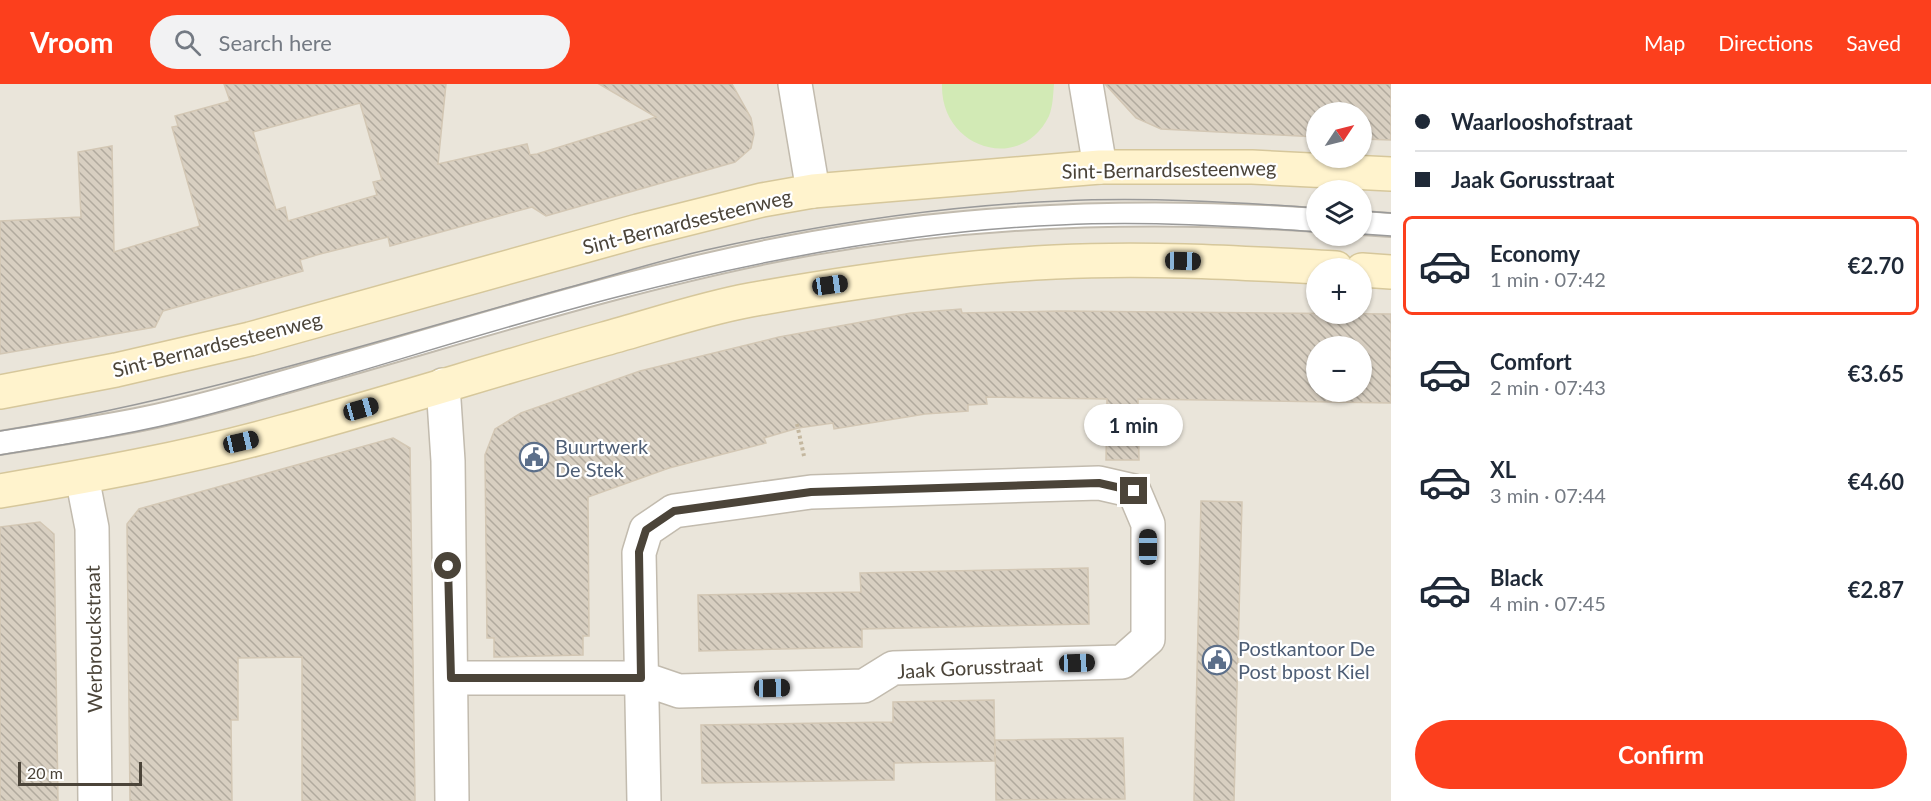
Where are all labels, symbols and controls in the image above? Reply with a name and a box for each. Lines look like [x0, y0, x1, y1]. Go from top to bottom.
search box [150, 15, 570, 69]
text: Vroom [30, 25, 114, 59]
icon: search [171, 26, 204, 59]
text: Search here [219, 29, 332, 56]
text: Map [1644, 30, 1685, 55]
text: Directions [1718, 30, 1813, 55]
text: Saved [1846, 30, 1901, 55]
north arrow [1306, 102, 1372, 168]
map controls [1306, 102, 1372, 402]
text: Waarlooshofstraat [1451, 108, 1633, 135]
street label: Sint-Bernardsesteenweg [1061, 155, 1277, 183]
text: Jaak Gorusstraat [1451, 166, 1615, 193]
button: layers [1306, 180, 1372, 246]
street label: Sint-Bernardsesteenweg [580, 183, 794, 259]
icon: car [1418, 239, 1472, 293]
text: Economy [1490, 240, 1580, 267]
car [1165, 252, 1201, 270]
text: €2.70 [1848, 252, 1904, 279]
button: + [1306, 258, 1372, 324]
text: 1 min · 07:42 [1490, 267, 1606, 291]
car [811, 274, 849, 296]
street label: Sint-Bernardsesteenweg [110, 306, 324, 382]
button: − [1306, 336, 1372, 402]
icon: car [1418, 347, 1472, 401]
text: Comfort [1490, 348, 1572, 375]
text: €3.65 [1848, 360, 1904, 387]
text: 2 min · 07:43 [1490, 375, 1606, 399]
car [341, 395, 381, 423]
callout: 1 min [1084, 404, 1184, 446]
text: 1 min [1109, 413, 1158, 437]
car [221, 429, 261, 455]
place label: Buurtwerk De Stek [555, 434, 649, 481]
public building icon: Buurtwerk De Stek [518, 441, 550, 473]
icon: car [1418, 455, 1472, 509]
text: XL [1490, 456, 1516, 483]
text: €4.60 [1848, 468, 1904, 495]
route end [1120, 477, 1147, 504]
text: 3 min · 07:44 [1490, 483, 1606, 507]
car [1139, 529, 1157, 565]
route start [434, 552, 461, 579]
icon: car [1418, 563, 1472, 617]
text: Black [1490, 564, 1543, 591]
street label: Werbrouckstraat [80, 565, 106, 713]
text: €2.87 [1848, 576, 1904, 603]
text: 4 min · 07:45 [1490, 591, 1606, 615]
place label: Postkantoor De Post bpost Kiel [1238, 636, 1375, 683]
public building icon: Postkantoor De Post bpost Kiel [1201, 644, 1233, 676]
street label: Jaak Gorusstraat [896, 651, 1044, 683]
car [1059, 653, 1095, 673]
car [754, 679, 790, 697]
button: Confirm [1415, 720, 1907, 789]
scale bar [18, 759, 142, 786]
text: 20 m [27, 763, 63, 782]

